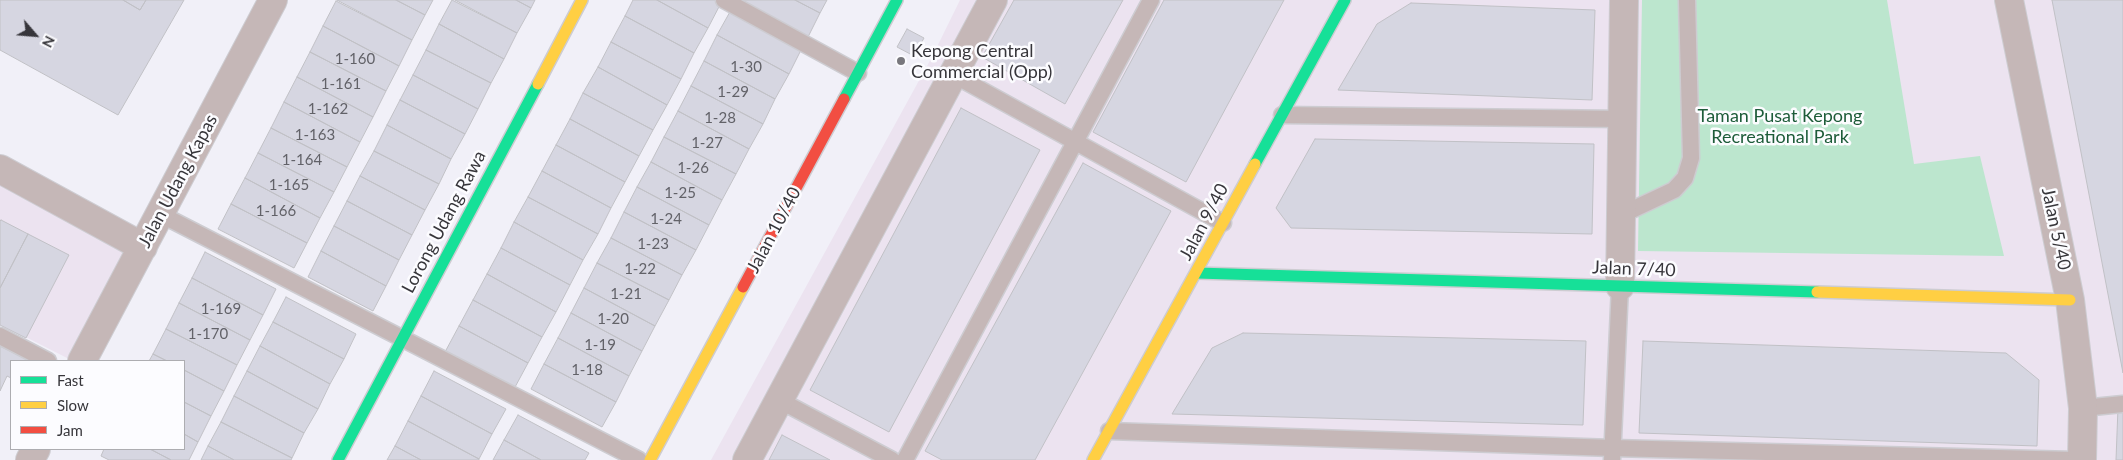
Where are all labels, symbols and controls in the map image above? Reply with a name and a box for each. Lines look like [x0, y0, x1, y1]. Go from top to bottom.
north arrow [10, 10, 60, 60]
text: N [39, 33, 59, 51]
place label: Kepong Central Commercial (Opp) [911, 40, 1052, 82]
house number: 1-160 [335, 50, 375, 68]
marker: Kepong Central Commercial (Opp) [895, 55, 907, 67]
house number: 1-30 [730, 58, 762, 76]
house number: 1-161 [321, 75, 361, 93]
house number: 1-29 [717, 83, 749, 101]
house number: 1-162 [308, 100, 348, 118]
park label: Taman Pusat Kepong Recreational Park [1698, 105, 1862, 148]
house number: 1-28 [704, 109, 736, 127]
street label: Jalan Udang Kapas [134, 111, 222, 251]
house number: 1-163 [295, 126, 335, 144]
house number: 1-27 [691, 134, 723, 152]
street label: Lorong Udang Rawa [397, 147, 491, 297]
house number: 1-164 [282, 151, 322, 169]
house number: 1-26 [677, 159, 709, 177]
house number: 1-165 [269, 176, 309, 194]
street label: Jalan 9/40 [1175, 180, 1233, 264]
street label: Jalan 10/40 [742, 183, 806, 277]
house number: 1-25 [664, 184, 696, 202]
street label: Jalan 5/40 [2037, 186, 2075, 272]
house number: 1-166 [256, 202, 296, 220]
house number: 1-24 [650, 210, 682, 228]
house number: 1-23 [637, 235, 669, 253]
street label: Jalan 7/40 [1592, 257, 1676, 281]
house number: 1-22 [624, 260, 656, 278]
house number: 1-21 [610, 285, 642, 303]
house number: 1-169 [201, 300, 241, 318]
house number: 1-20 [597, 310, 629, 328]
house number: 1-170 [188, 325, 228, 343]
house number: 1-19 [584, 336, 616, 354]
legend [10, 360, 185, 450]
house number: 1-18 [571, 361, 603, 379]
text: Fast [57, 371, 84, 389]
text: Slow [57, 396, 89, 414]
text: Jam [57, 421, 83, 439]

